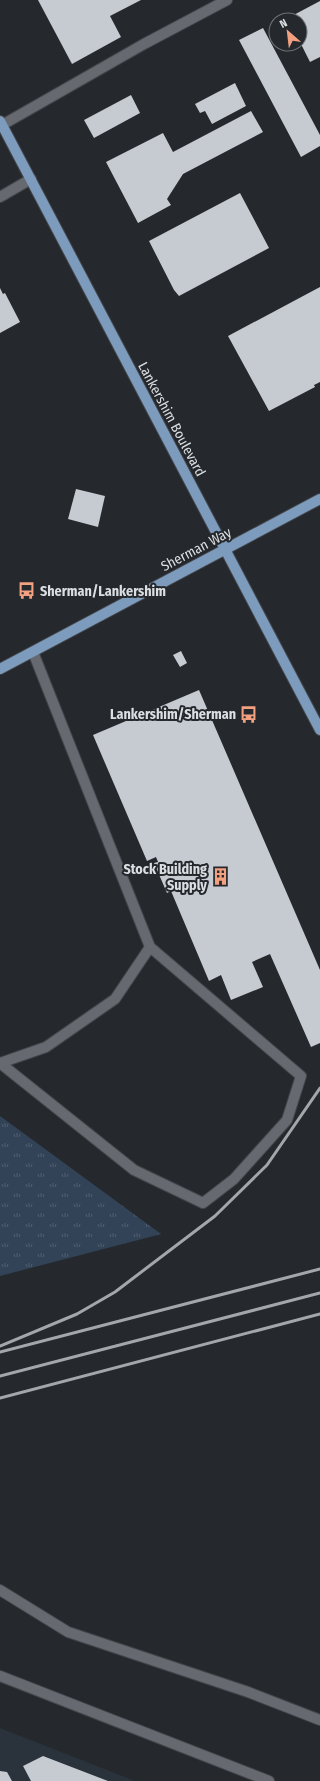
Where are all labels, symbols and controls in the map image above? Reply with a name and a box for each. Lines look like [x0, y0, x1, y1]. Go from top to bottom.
north arrow [268, 12, 308, 52]
text: N [278, 16, 290, 31]
street label: Lankershim Boulevard [134, 359, 209, 479]
street label: Sherman Way [158, 523, 235, 575]
bus stop icon: Sherman/Lankershim [17, 581, 37, 601]
place label: Sherman/Lankershim [40, 583, 166, 600]
bus stop icon: Lankershim/Sherman [239, 704, 259, 724]
place label: Lankershim/Sherman [110, 706, 236, 723]
place label: Stock Building Supply [123, 861, 207, 894]
building icon: Stock Building Supply [210, 867, 230, 887]

